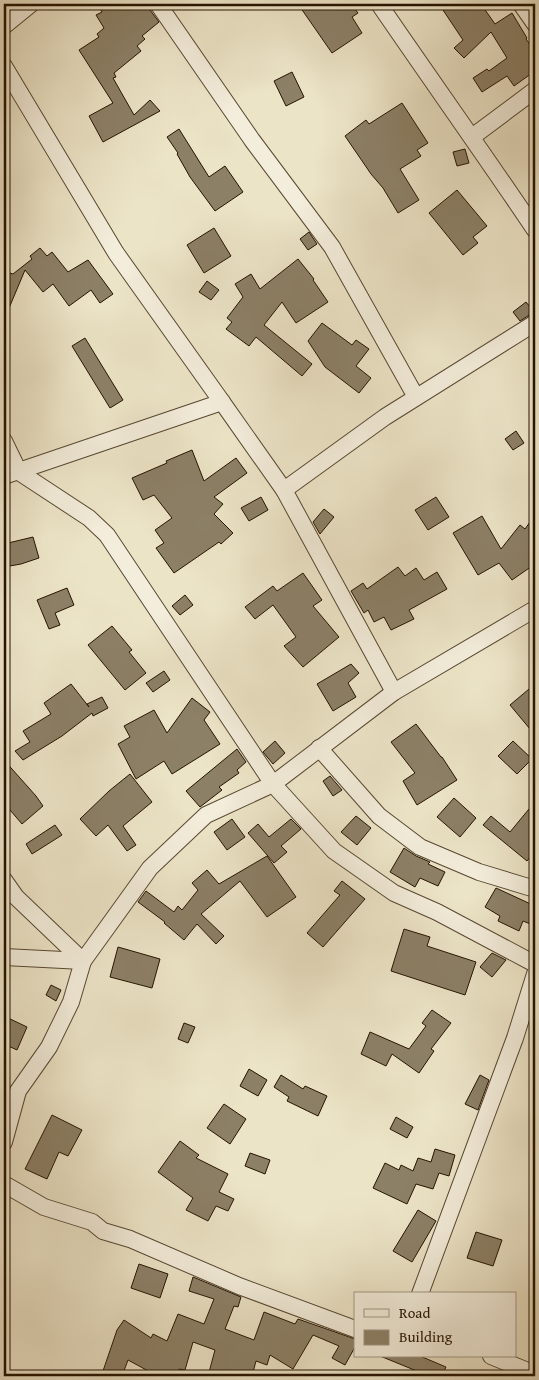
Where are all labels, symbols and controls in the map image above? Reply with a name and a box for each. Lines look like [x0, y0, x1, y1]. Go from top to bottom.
legend [354, 1292, 516, 1358]
text: Road [399, 1302, 430, 1323]
text: Building [399, 1326, 453, 1347]

